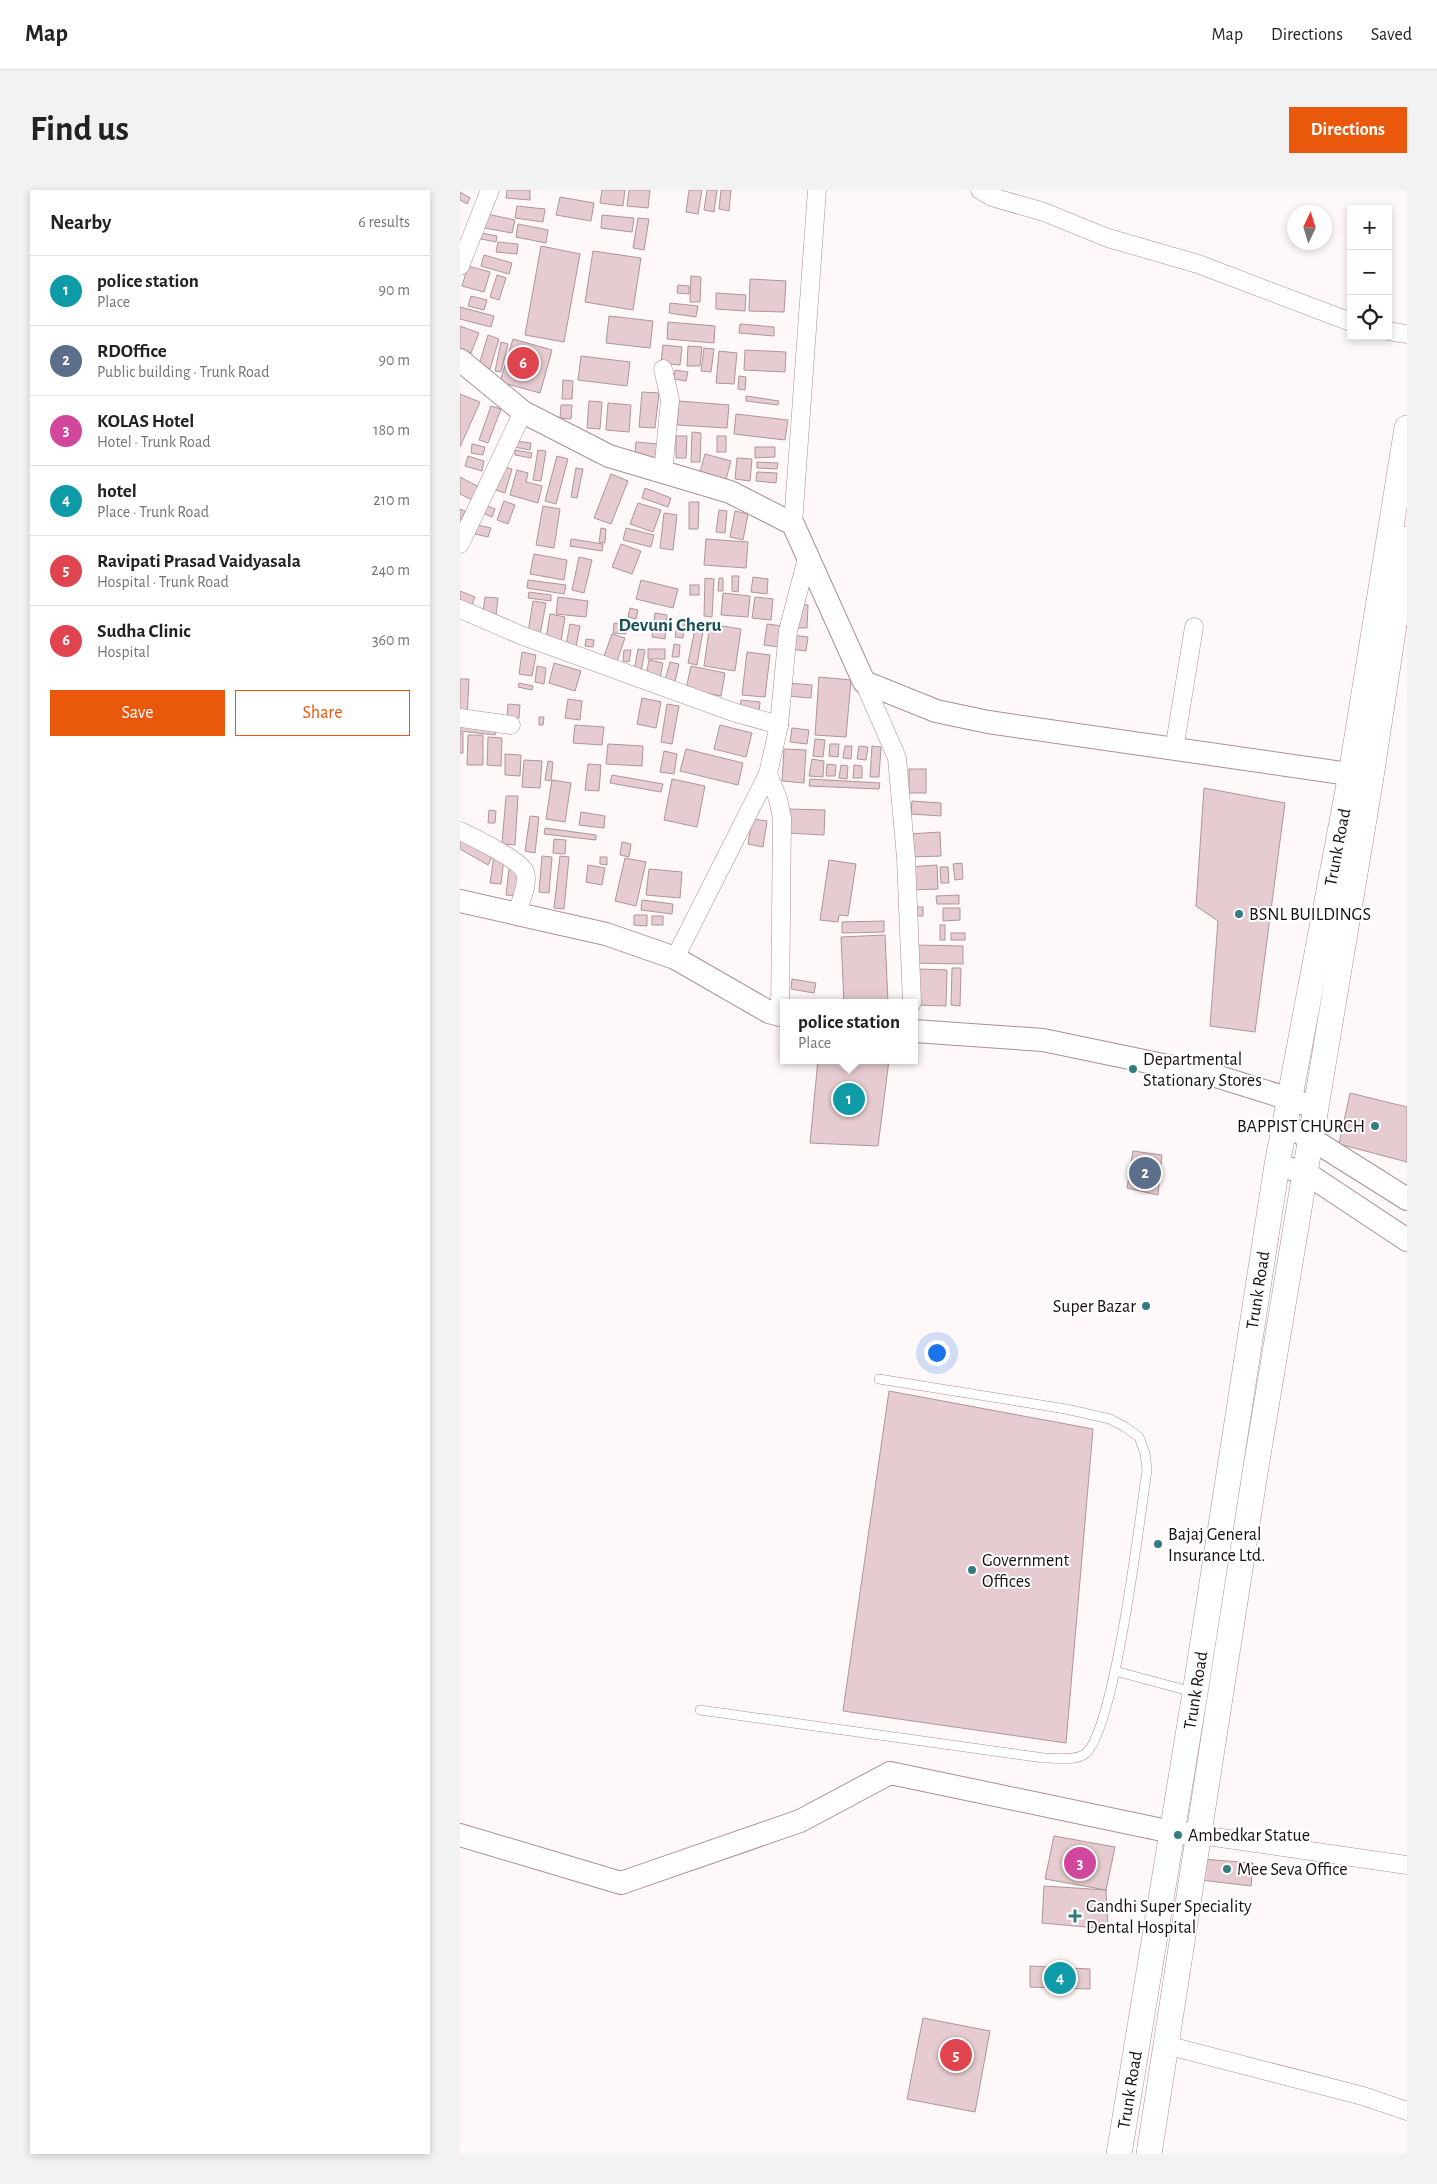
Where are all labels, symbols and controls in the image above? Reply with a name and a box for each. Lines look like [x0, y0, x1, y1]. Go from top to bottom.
text: Map [25, 22, 68, 46]
text: Map [1212, 26, 1243, 44]
text: Directions [1271, 26, 1343, 44]
text: Saved [1371, 26, 1412, 44]
button: Directions [1289, 107, 1407, 153]
text: Find us [30, 112, 129, 147]
north arrow [1287, 205, 1332, 250]
map controls [1347, 205, 1392, 340]
button: + [1347, 205, 1392, 250]
text: Nearby [50, 212, 111, 233]
text: 6 results [358, 214, 410, 230]
button: − [1347, 250, 1392, 295]
text: police station [97, 272, 199, 291]
text: 1 [63, 282, 69, 298]
text: 90 m [379, 282, 410, 298]
text: Place [97, 294, 130, 310]
button: locate [1347, 295, 1392, 340]
text: RDOffice [97, 342, 167, 361]
pin: 6 [507, 344, 539, 382]
text: 2 [62, 352, 70, 368]
text: 90 m [379, 352, 410, 368]
text: Public building · Trunk Road [97, 364, 269, 380]
text: KOLAS Hotel [97, 412, 194, 431]
text: 3 [63, 422, 69, 438]
text: 180 m [373, 422, 410, 438]
text: Hotel · Trunk Road [97, 434, 211, 450]
text: hotel [97, 482, 137, 501]
text: 4 [62, 492, 70, 508]
text: 210 m [373, 492, 410, 508]
text: Place · Trunk Road [97, 504, 209, 520]
text: Ravipati Prasad Vaidyasala [97, 552, 301, 571]
text: 5 [63, 562, 69, 578]
text: 240 m [371, 562, 410, 578]
text: Hospital · Trunk Road [97, 574, 229, 590]
district label: Devuni Cheru [618, 616, 722, 635]
text: Sudha Clinic [97, 622, 191, 641]
text: 6 [62, 632, 70, 648]
text: 360 m [372, 632, 410, 648]
text: Hospital [97, 644, 150, 660]
button: Save [50, 690, 225, 736]
button: Share [235, 690, 410, 736]
street label: Trunk Road [1322, 807, 1354, 888]
place label: BSNL BUILDINGS [1249, 906, 1371, 924]
marker: BSNL BUILDINGS [1233, 908, 1245, 920]
popup [780, 999, 918, 1064]
text: police station [798, 1013, 900, 1032]
text: Place [798, 1035, 831, 1051]
place label: Departmental Stationary Stores [1143, 1051, 1262, 1090]
marker: Departmental Stationary Stores [1127, 1063, 1139, 1075]
pin: 1 [833, 1080, 865, 1118]
place label: BAPPIST CHURCH [1237, 1118, 1365, 1136]
marker: BAPPIST CHURCH [1369, 1120, 1381, 1132]
pin: 2 [1129, 1154, 1161, 1192]
street label: Trunk Road [1244, 1250, 1274, 1331]
place label: Super Bazar [1053, 1298, 1136, 1316]
marker: Super Bazar [1140, 1300, 1152, 1312]
your location [924, 1340, 950, 1366]
place label: Bajaj General Insurance Ltd. [1168, 1526, 1265, 1565]
marker: Bajaj General Insurance Ltd. [1152, 1538, 1164, 1550]
place label: Government Offices [982, 1552, 1070, 1591]
marker: Government Offices [966, 1564, 978, 1576]
street label: Trunk Road [1181, 1650, 1211, 1731]
place label: Ambedkar Statue [1188, 1827, 1310, 1845]
marker: Ambedkar Statue [1172, 1829, 1184, 1841]
pin: 3 [1064, 1844, 1096, 1882]
place label: Mee Seva Office [1237, 1861, 1348, 1879]
marker: Mee Seva Office [1221, 1863, 1233, 1875]
place label: Gandhi Super Speciality Dental Hospital [1086, 1898, 1252, 1937]
marker: Gandhi Super Speciality Dental Hospital [1068, 1909, 1082, 1923]
pin: 4 [1044, 1959, 1076, 1997]
pin: 5 [940, 2036, 972, 2074]
street label: Trunk Road [1115, 2050, 1146, 2130]

